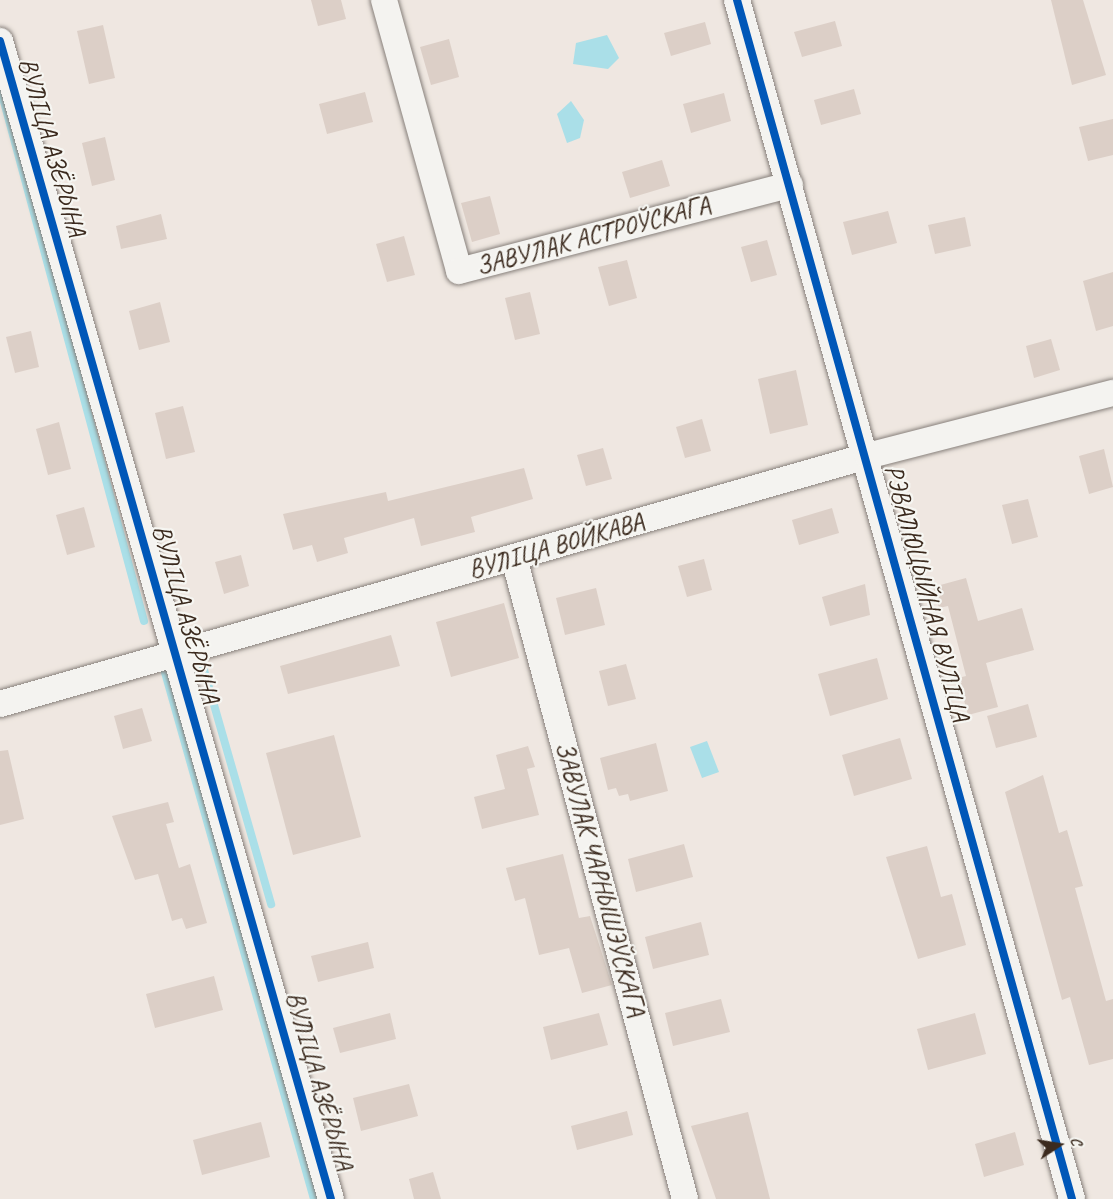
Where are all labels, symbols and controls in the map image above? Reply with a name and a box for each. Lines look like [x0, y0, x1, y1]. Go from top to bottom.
street label: ВУЛІЦА АЗЁРЫНА [11, 53, 93, 241]
street label: ЗАВУЛАК АСТРОЎСКАГА [473, 190, 713, 282]
street label: РЭВАЛЮЦЫЙНАЯ ВУЛІЦА [878, 462, 976, 724]
street label: ВУЛІЦА ВОЙКАВА [464, 506, 648, 586]
street label: ВУЛІЦА АЗЁРЫНА [145, 520, 227, 708]
street label: ЗАВУЛАК ЧАРНЫШЭЎСКАГА [548, 738, 652, 1020]
street label: ВУЛІЦА АЗЁРЫНА [278, 987, 360, 1175]
north arrow [1029, 1115, 1089, 1175]
text: С [1066, 1135, 1087, 1147]

